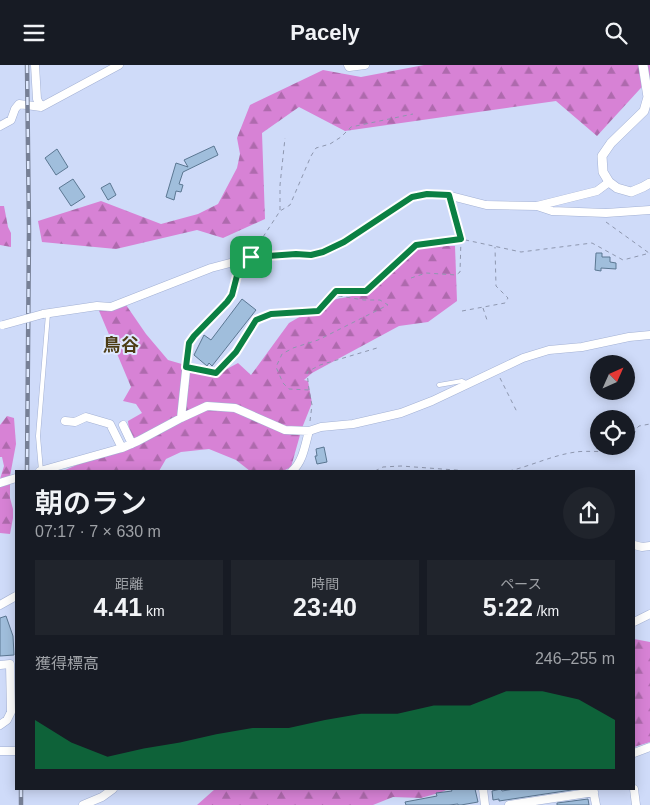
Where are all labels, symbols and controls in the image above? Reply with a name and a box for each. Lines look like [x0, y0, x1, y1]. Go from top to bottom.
icon: menu [20, 19, 48, 47]
icon: search [602, 19, 630, 47]
text: Pacely [290, 20, 360, 45]
pin [230, 236, 272, 278]
icon: arrive [237, 243, 265, 271]
district label: 鳥谷 [103, 335, 139, 355]
north arrow [590, 355, 635, 400]
map controls [590, 355, 635, 455]
button: locate [590, 410, 635, 455]
button: share [563, 487, 615, 539]
text: 朝のラン [35, 488, 147, 519]
text: 07:17 · 7 × 630 m [35, 523, 161, 540]
text: 距離 [115, 576, 143, 592]
text: 時間 [311, 576, 339, 592]
text: ペース [500, 576, 542, 592]
text: 4.41 [93, 593, 142, 621]
text: 23:40 [293, 593, 357, 621]
text: 5:22 [483, 593, 533, 621]
text: km [142, 603, 165, 619]
text: /km [533, 603, 559, 619]
text: 246–255 m [535, 650, 615, 667]
text: 獲得標高 [35, 655, 99, 672]

